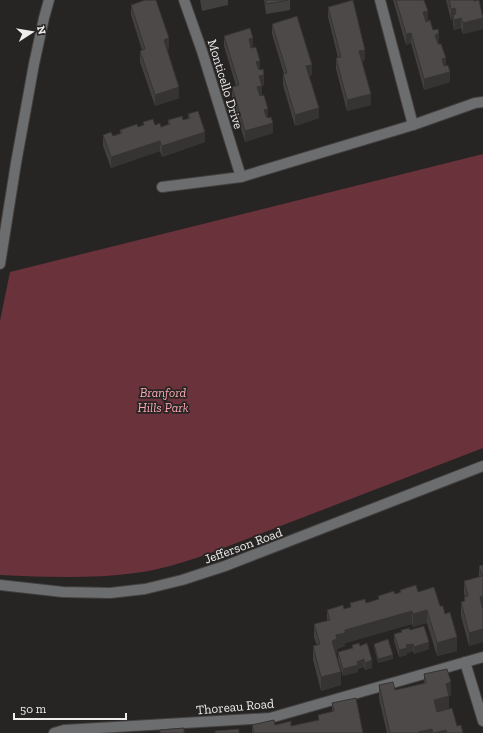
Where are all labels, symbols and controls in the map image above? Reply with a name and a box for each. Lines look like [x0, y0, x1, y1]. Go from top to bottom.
north arrow [12, 12, 52, 52]
text: N [34, 25, 49, 36]
street label: Monticello Drive [205, 37, 246, 131]
park label: Branford Hills Park [137, 385, 189, 415]
street label: Jefferson Road [202, 524, 284, 567]
scale bar [14, 695, 126, 721]
street label: Thoreau Road [196, 696, 275, 717]
text: 50 m [20, 702, 47, 716]

